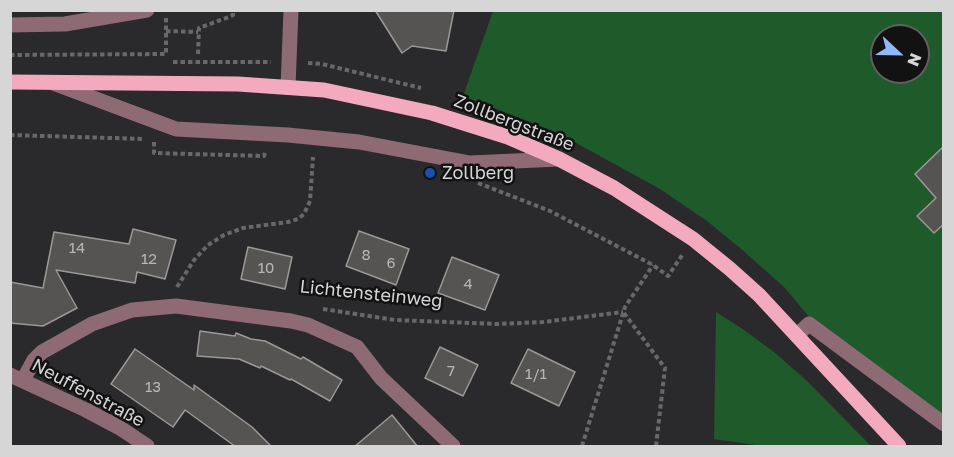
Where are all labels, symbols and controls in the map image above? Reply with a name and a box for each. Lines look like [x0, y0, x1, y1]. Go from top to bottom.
north arrow [870, 24, 930, 84]
text: N [903, 51, 926, 69]
street label: Zollbergstraße [451, 90, 577, 156]
place label: Zollberg [442, 162, 514, 184]
marker: Zollberg [423, 166, 437, 180]
house number: 14 [69, 239, 85, 257]
house number: 8 [361, 246, 371, 264]
house number: 12 [141, 250, 157, 268]
house number: 6 [386, 254, 396, 272]
house number: 10 [258, 259, 274, 277]
house number: 4 [463, 275, 473, 293]
street label: Lichtensteinweg [299, 276, 443, 312]
street label: Neuffenstraße [28, 354, 148, 432]
house number: 7 [447, 362, 455, 380]
house number: 1/1 [525, 365, 547, 383]
house number: 13 [145, 378, 161, 396]

